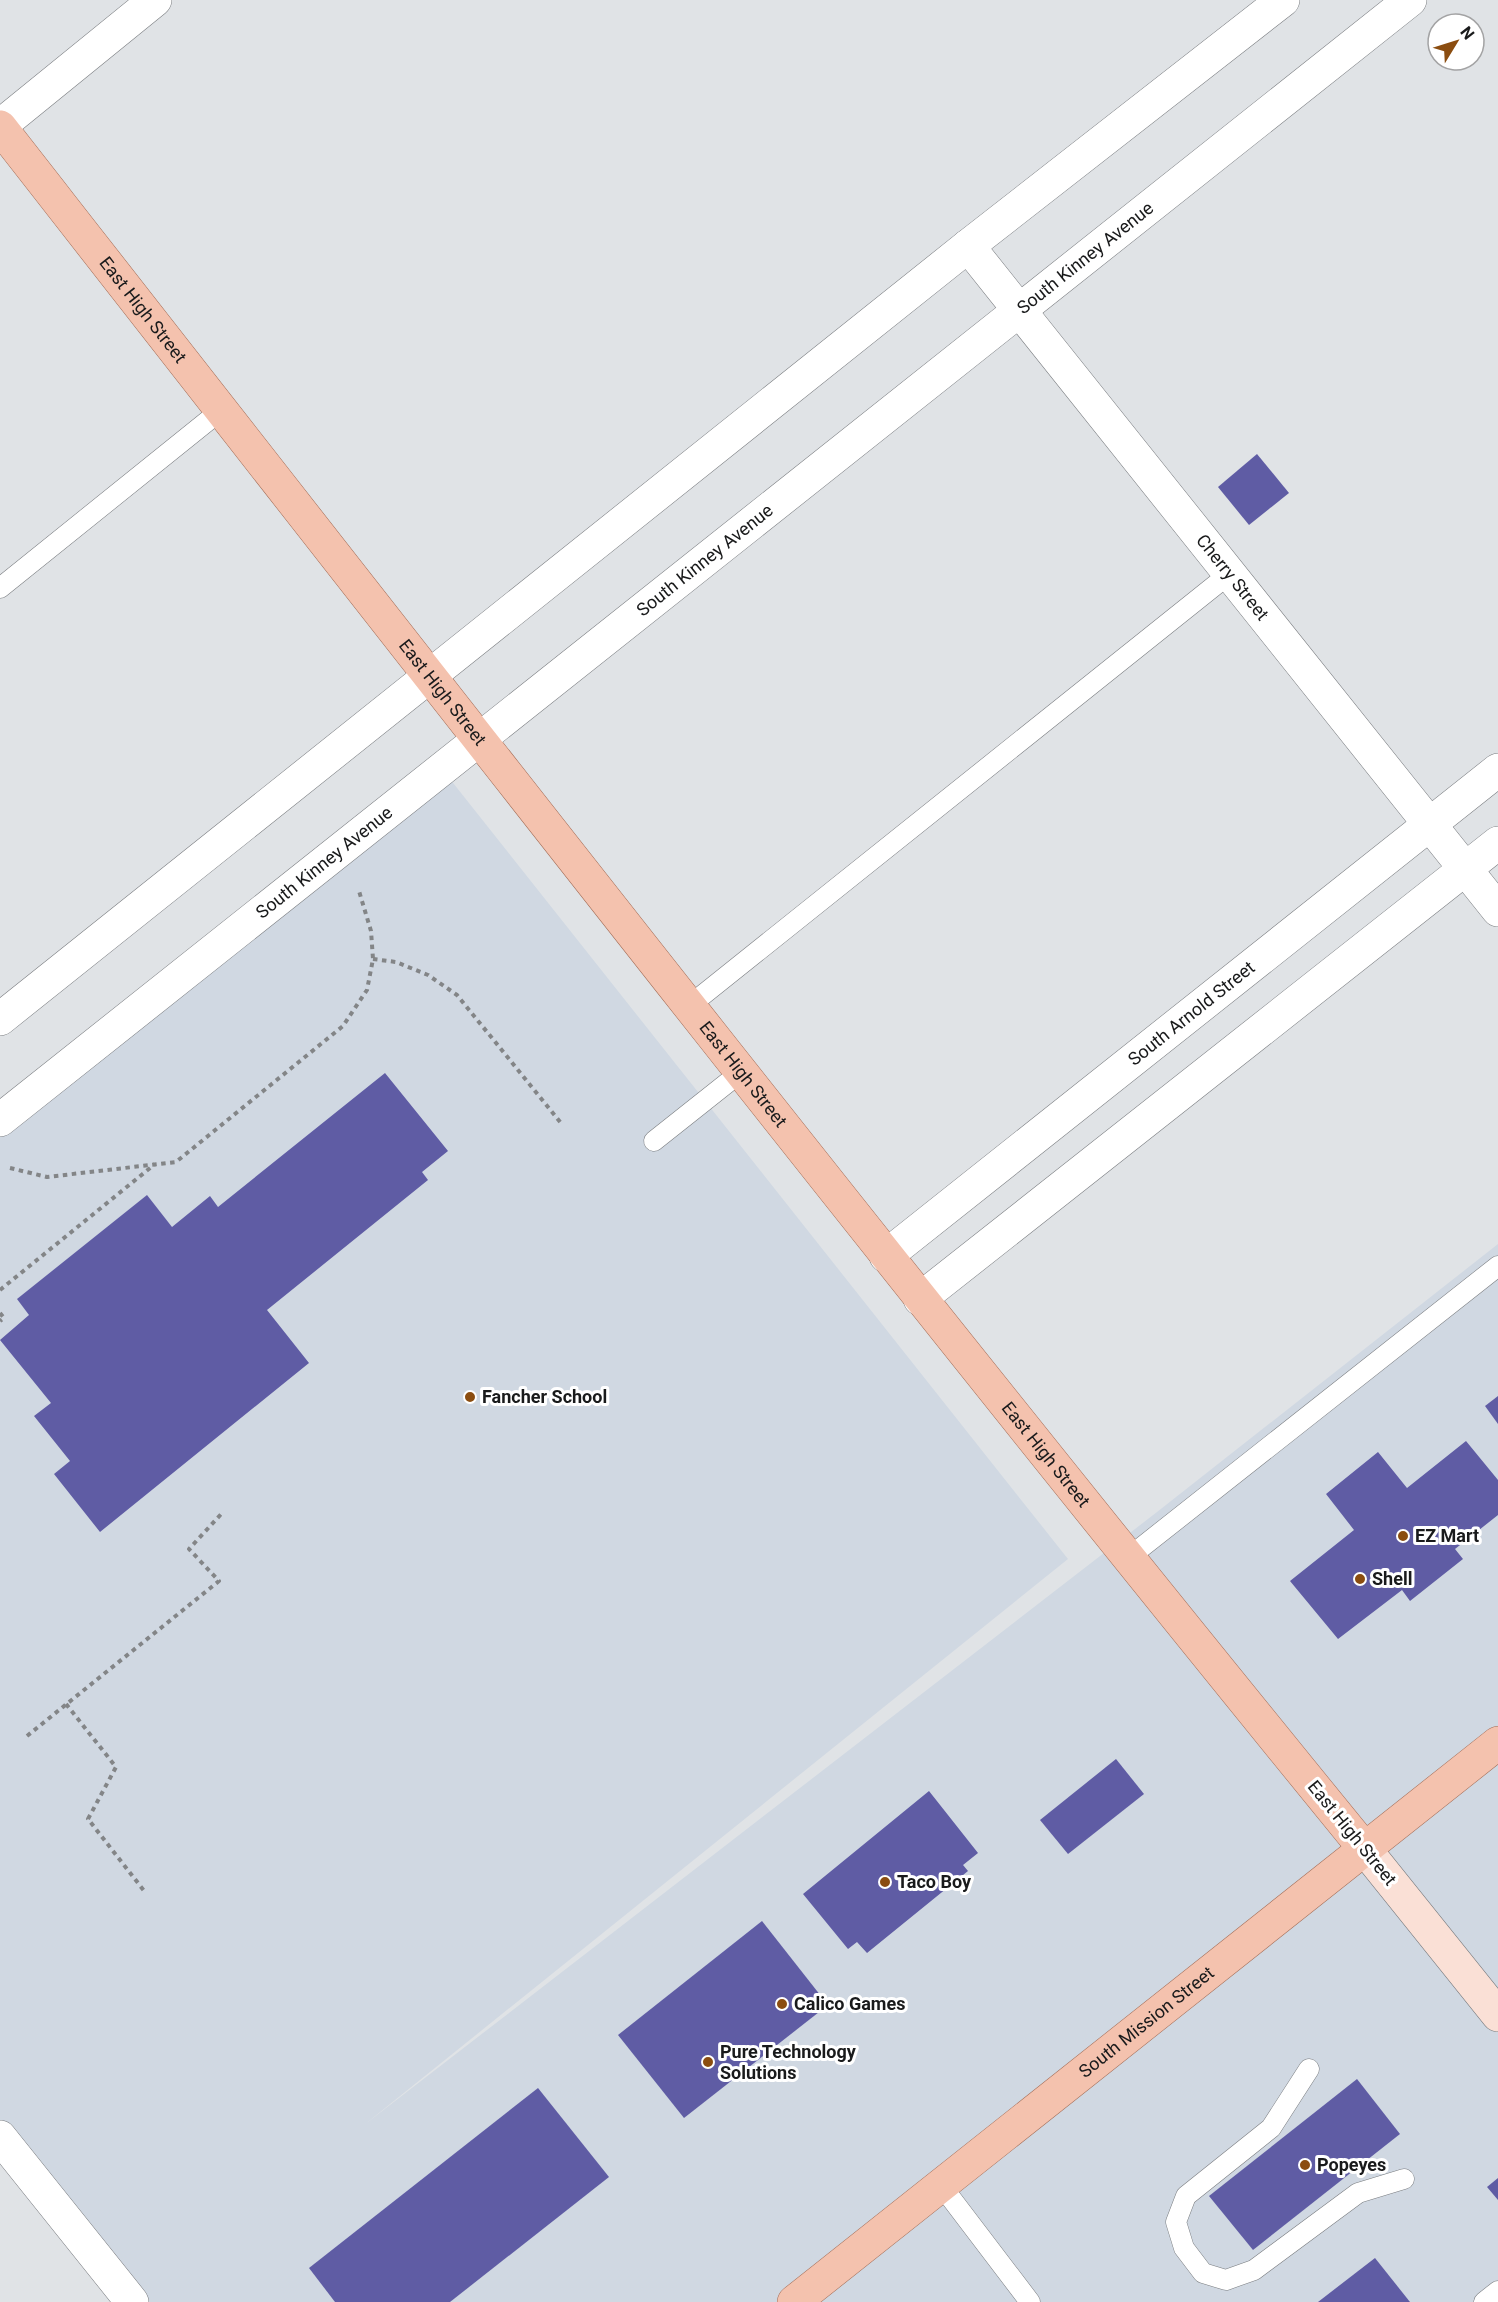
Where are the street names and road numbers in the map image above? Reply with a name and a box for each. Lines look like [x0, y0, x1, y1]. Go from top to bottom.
street label: South Kinney Avenue [1013, 197, 1157, 318]
street label: East High Street [95, 252, 191, 367]
street label: South Kinney Avenue [632, 499, 777, 620]
street label: Cherry Street [1192, 530, 1274, 624]
street label: East High Street [395, 635, 491, 749]
street label: South Kinney Avenue [252, 802, 396, 923]
street label: South Arnold Street [1124, 956, 1259, 1070]
street label: East High Street [695, 1017, 792, 1131]
street label: East High Street [998, 1397, 1095, 1511]
street label: East High Street [1304, 1776, 1401, 1889]
street label: South Mission Street [1074, 1962, 1218, 2082]

